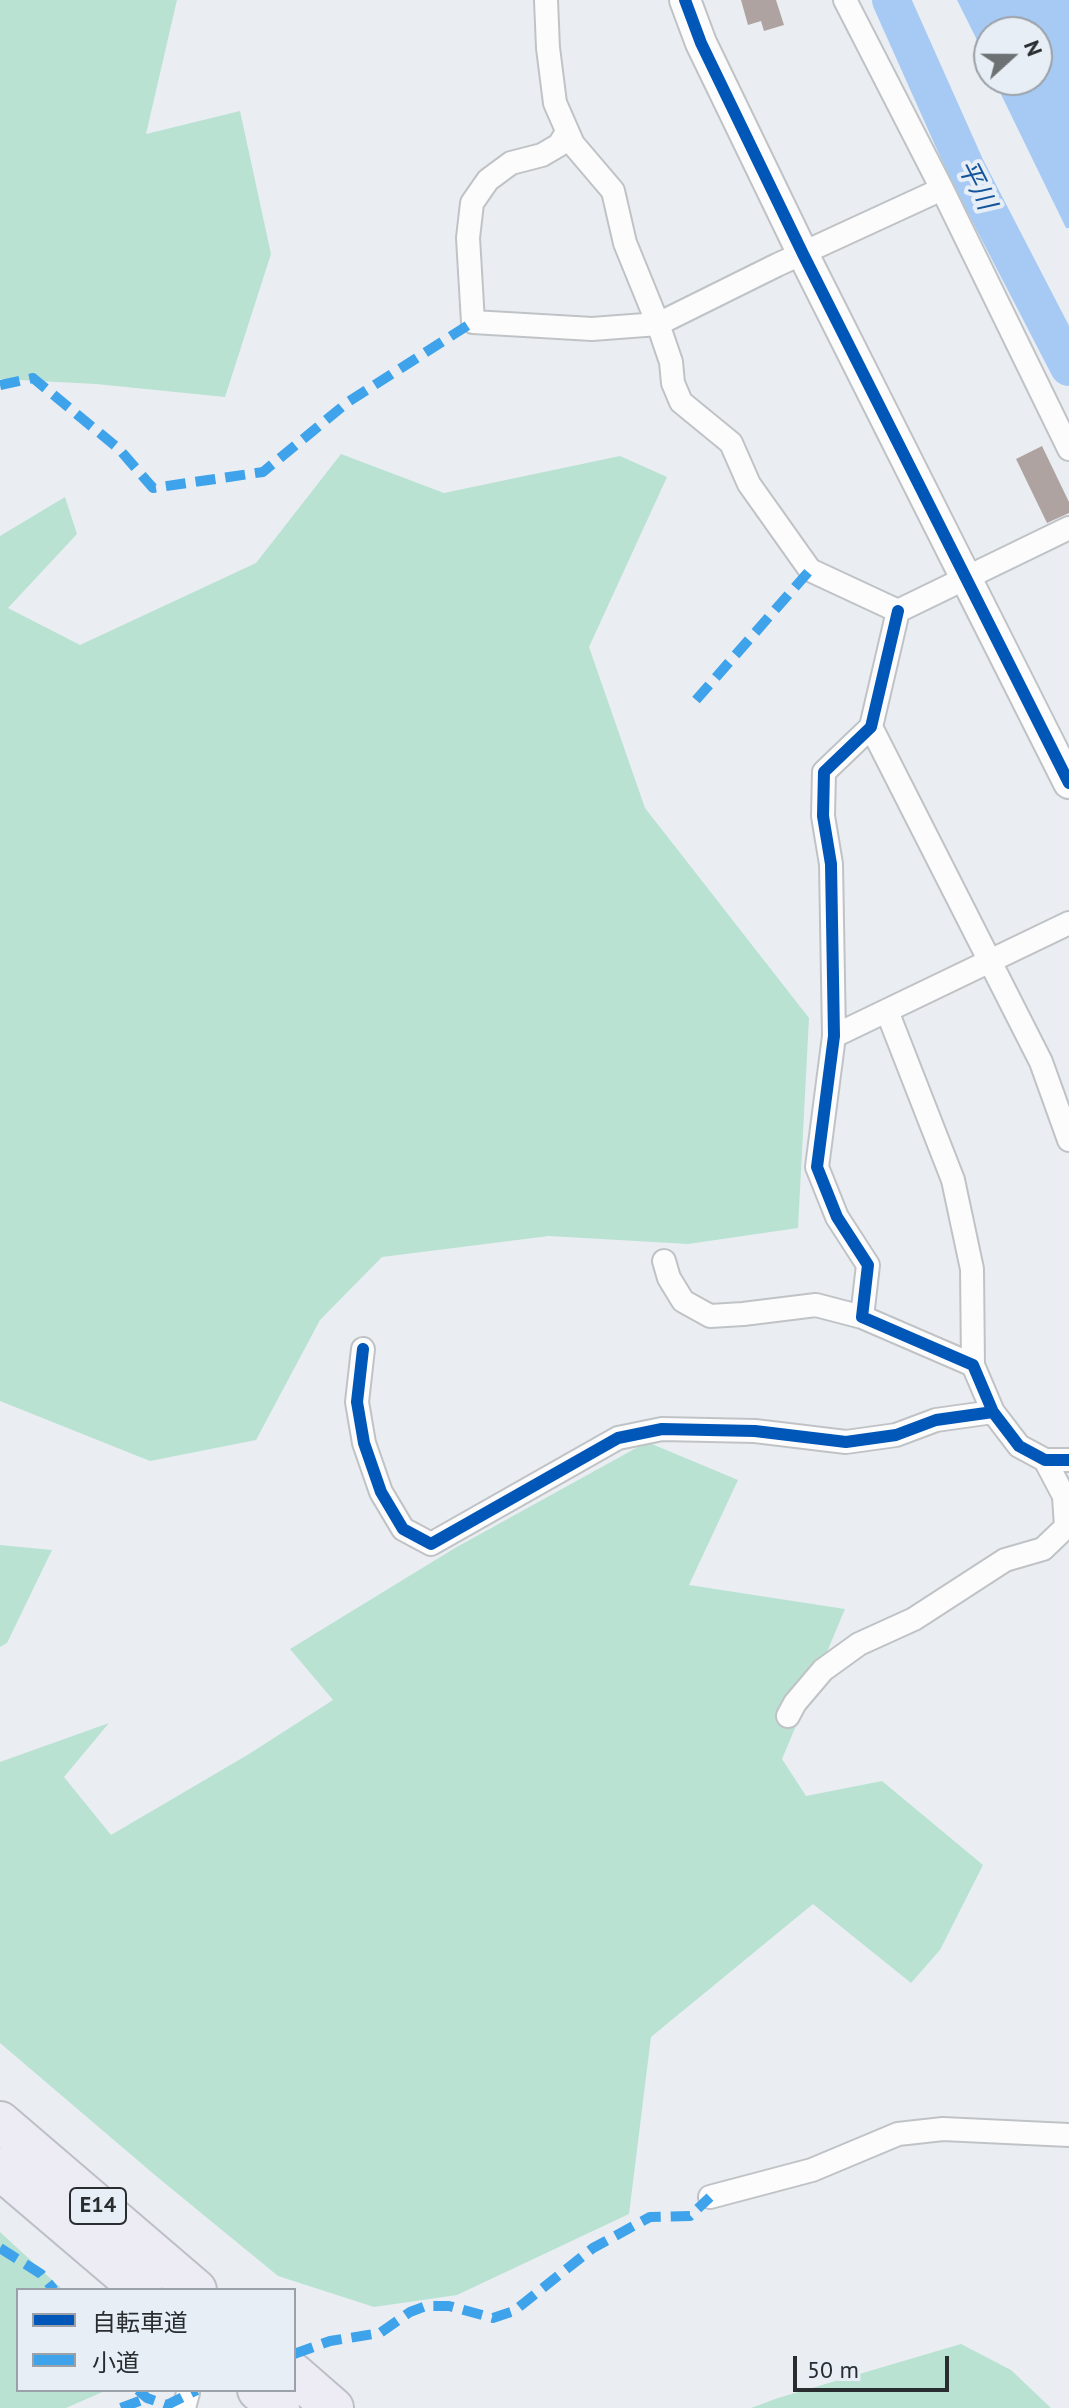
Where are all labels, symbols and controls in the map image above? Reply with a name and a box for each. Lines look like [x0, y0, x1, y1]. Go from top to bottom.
north arrow [973, 16, 1053, 96]
text: N [1018, 36, 1049, 60]
water label: 平川 [950, 155, 1002, 215]
road number: E14 [70, 2188, 126, 2224]
legend [16, 2288, 296, 2392]
text: 自転車道 [92, 2307, 188, 2338]
scale bar [797, 2340, 953, 2390]
text: 小道 [92, 2347, 140, 2378]
text: 50 m [807, 2354, 859, 2385]

